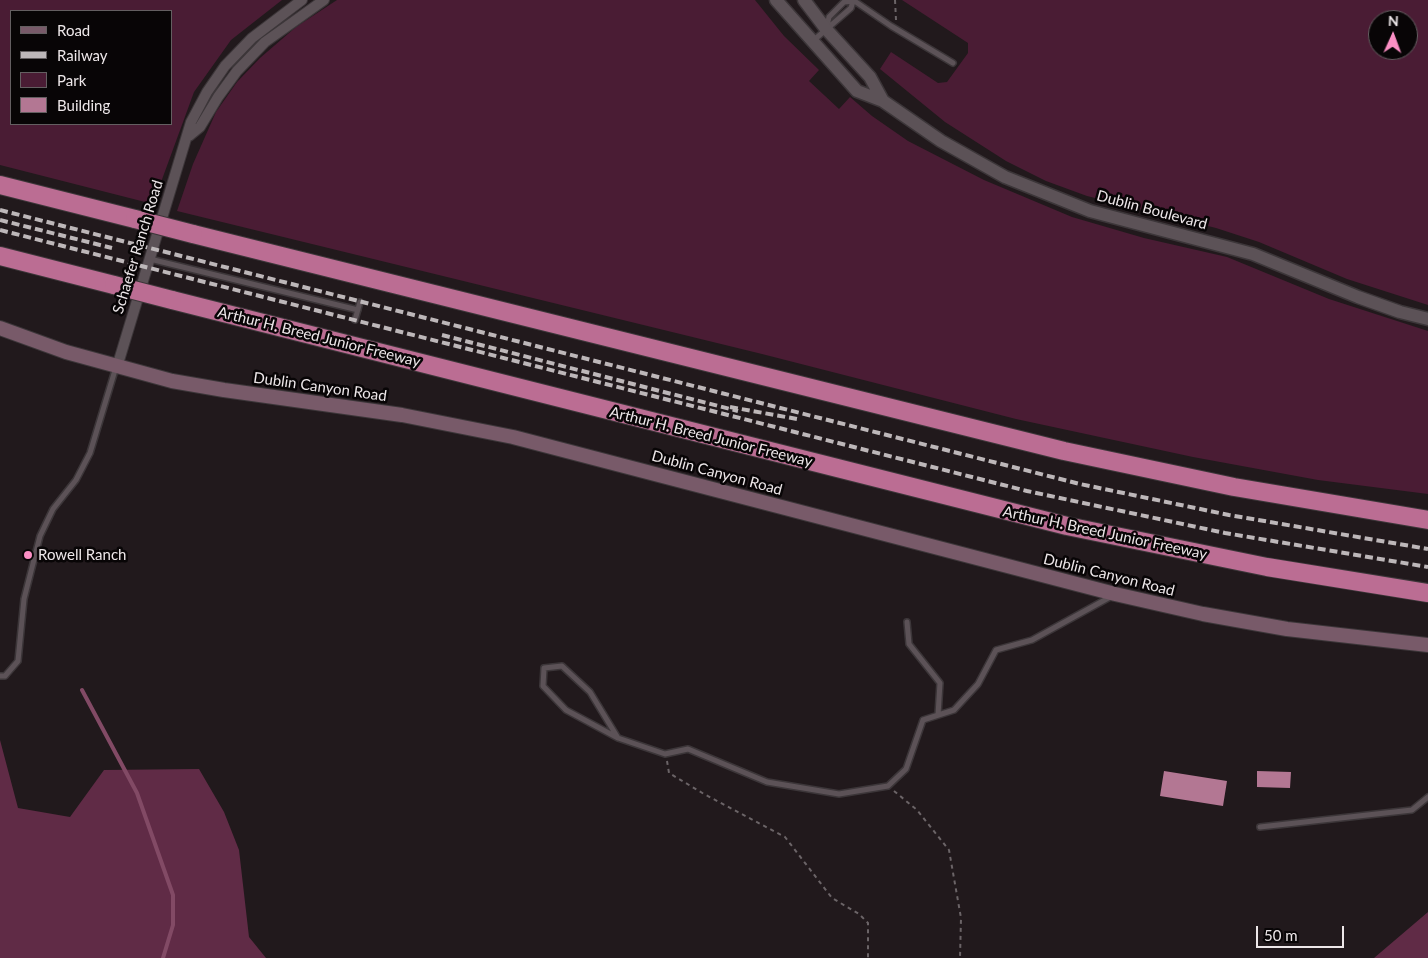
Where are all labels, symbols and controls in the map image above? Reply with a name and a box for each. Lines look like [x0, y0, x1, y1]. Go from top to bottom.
legend [10, 10, 172, 125]
north arrow [1368, 10, 1418, 60]
text: N [1388, 12, 1399, 29]
text: Road [57, 21, 90, 39]
text: Railway [57, 46, 108, 64]
text: Park [57, 71, 86, 89]
text: Building [57, 96, 110, 114]
street label: Schaefer Ranch Road [109, 178, 167, 316]
street label: Dublin Boulevard [1095, 187, 1209, 233]
street label: Arthur H. Breed Junior Freeway [216, 303, 422, 371]
street label: Dublin Canyon Road [252, 369, 388, 405]
street label: Arthur H. Breed Junior Freeway [608, 403, 814, 471]
street label: Dublin Canyon Road [650, 447, 784, 499]
street label: Arthur H. Breed Junior Freeway [1001, 503, 1209, 563]
place label: Rowell Ranch [38, 546, 126, 564]
marker: Rowell Ranch [22, 549, 34, 561]
street label: Dublin Canyon Road [1042, 550, 1176, 600]
scale bar [1258, 916, 1346, 948]
text: 50 m [1264, 926, 1298, 944]

